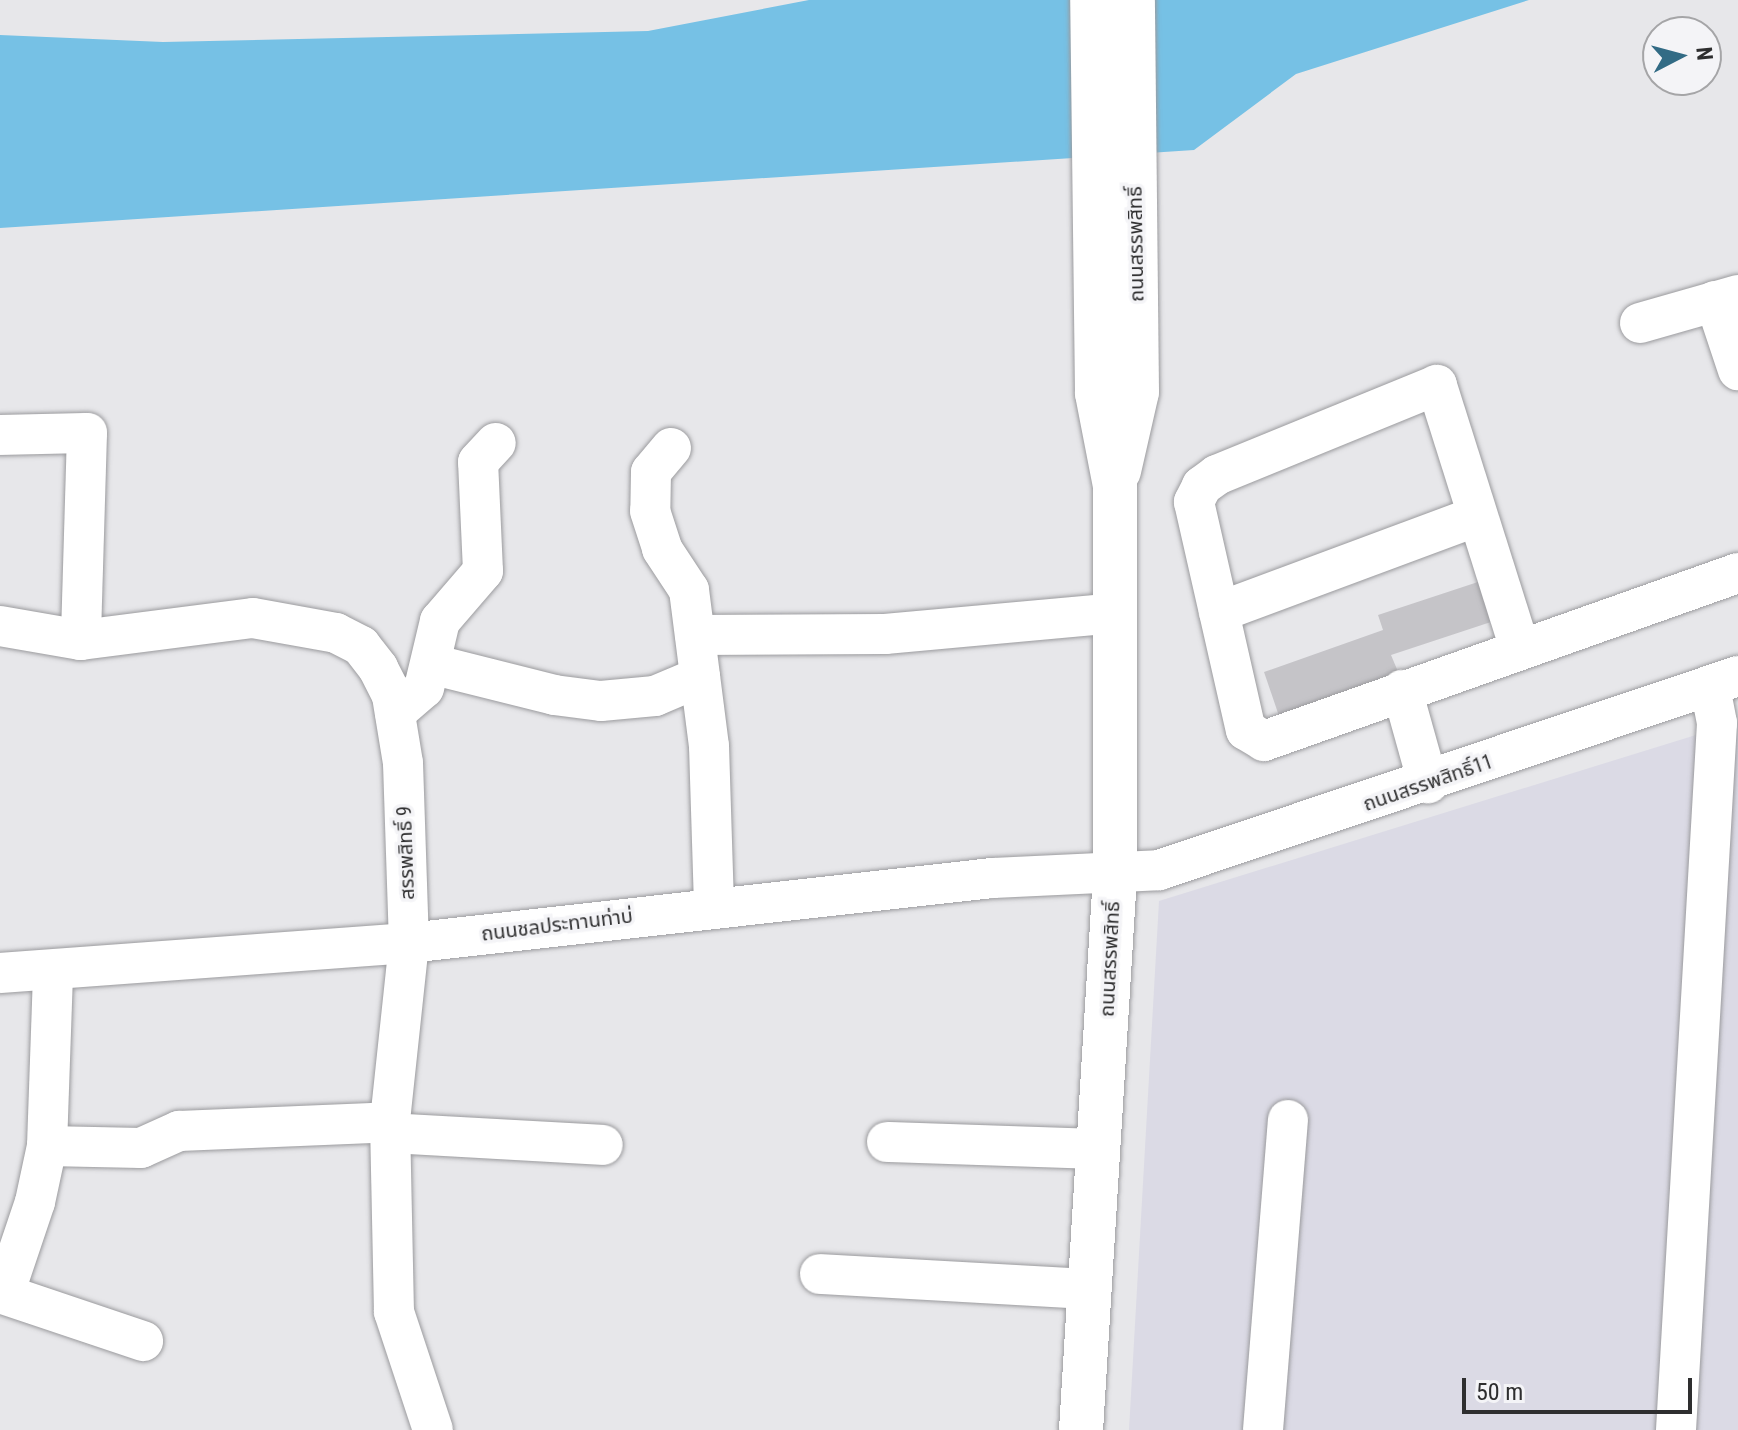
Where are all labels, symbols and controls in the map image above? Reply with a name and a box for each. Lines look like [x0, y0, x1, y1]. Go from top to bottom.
north arrow [1642, 16, 1722, 96]
text: N [1691, 46, 1718, 62]
street label: ถนนสรรพสิทธิ์ [1123, 186, 1149, 302]
street label: ถนนสรรพสิทธิ์11 [1360, 750, 1496, 816]
street label: สรรพสิทธิ์ 9 [392, 806, 420, 900]
street label: ถนนสรรพสิทธิ์ [1095, 900, 1125, 1018]
street label: ถนนชลประทานท่าบ่ [480, 904, 634, 946]
scale bar [1466, 1362, 1696, 1412]
text: 50 m [1476, 1378, 1523, 1406]

